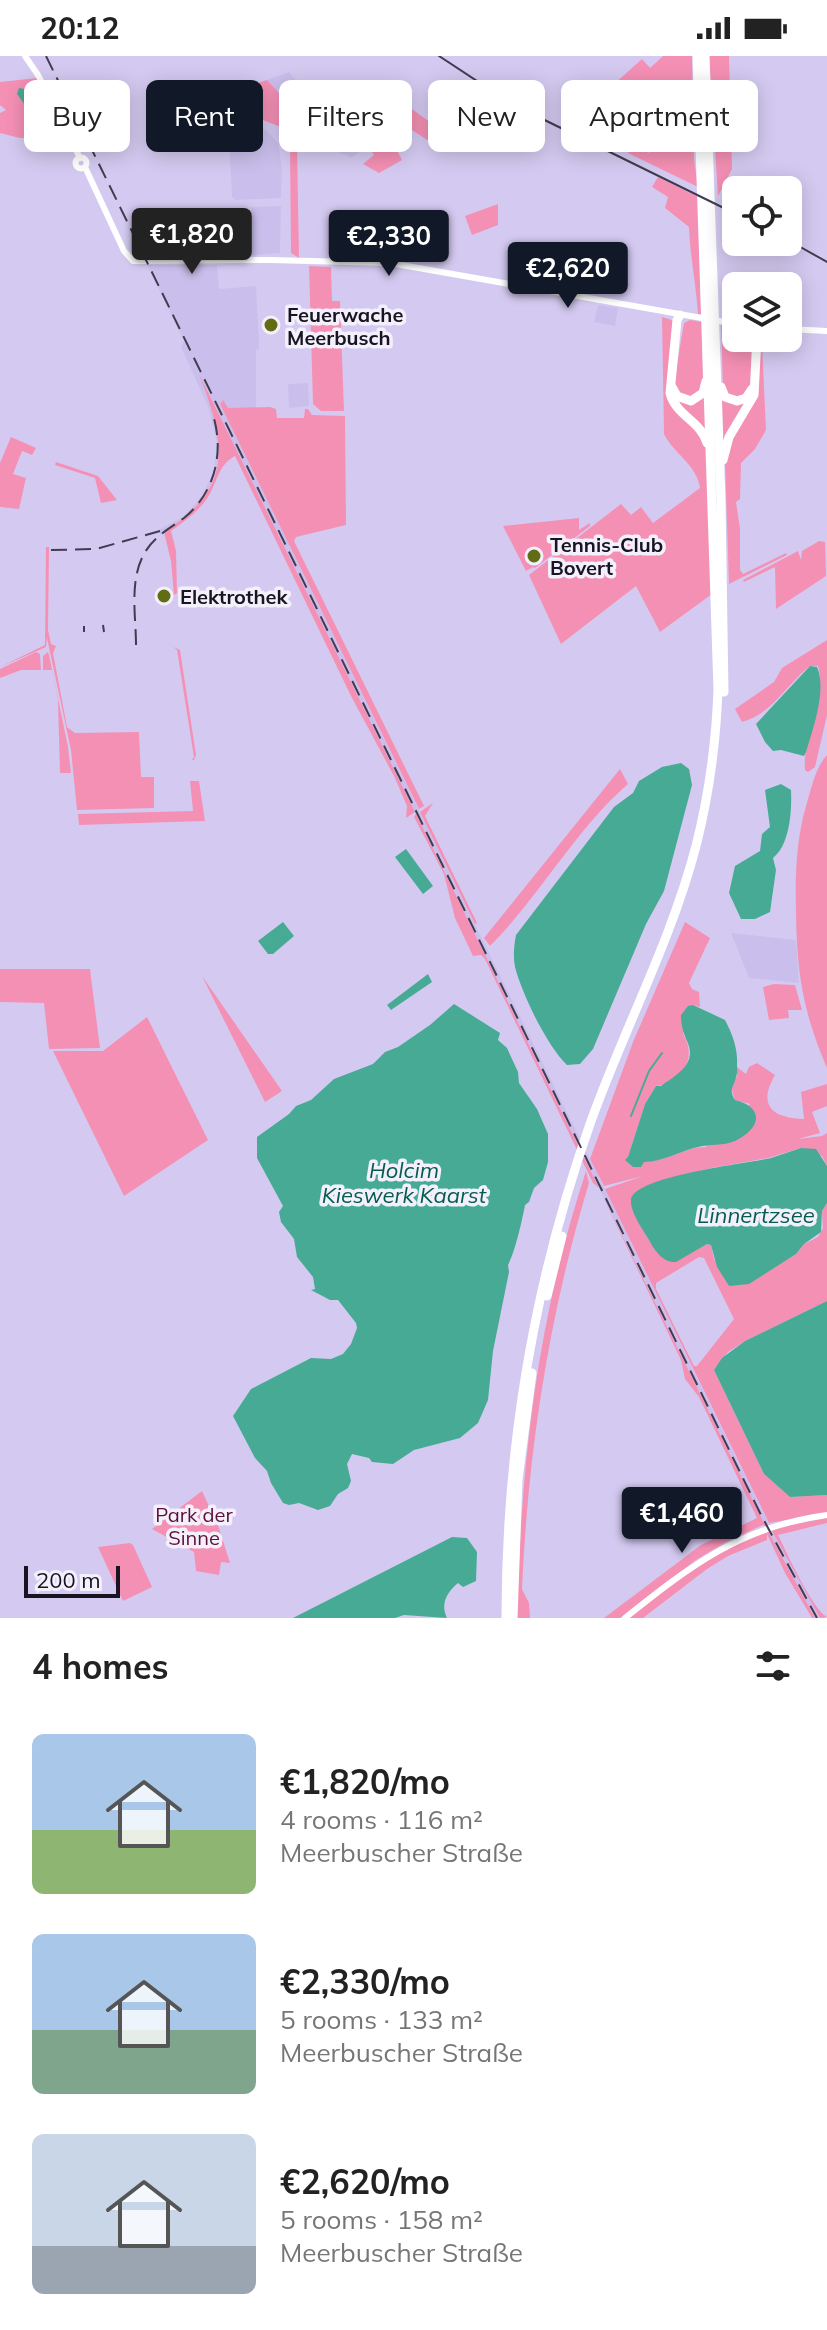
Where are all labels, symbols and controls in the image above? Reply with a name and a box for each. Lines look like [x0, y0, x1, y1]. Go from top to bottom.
text: 20:12 [40, 9, 119, 47]
chip: Buy [24, 80, 130, 152]
chip: Rent [146, 80, 263, 152]
chip: Filters [279, 80, 412, 152]
chip: New [428, 80, 545, 152]
chip: Apartment [561, 80, 758, 152]
map controls [722, 176, 802, 352]
button: locate [722, 176, 802, 256]
pin: €1,820 [127, 208, 257, 276]
pin: €2,330 [324, 210, 454, 278]
text: €1,820 [150, 217, 234, 250]
text: €2,330 [347, 219, 431, 252]
pin: €2,620 [503, 242, 633, 310]
text: €2,620 [526, 251, 610, 284]
button: layers [722, 272, 802, 352]
place label: Feuerwache Meerbusch [287, 302, 403, 350]
marker: Feuerwache Meerbusch [262, 316, 280, 334]
place label: Tennis-Club Bovert [550, 532, 663, 580]
marker: Tennis-Club Bovert [525, 547, 543, 565]
place label: Elektrothek [180, 584, 288, 609]
marker: Elektrothek [155, 587, 173, 605]
water label: Holcim Kieswerk Kaarst [322, 1156, 488, 1209]
water label: Linnertzsee [697, 1201, 815, 1229]
pin: €1,460 [617, 1487, 747, 1555]
text: €1,460 [640, 1496, 724, 1529]
park label: Park der Sinne [155, 1502, 233, 1550]
scale bar [24, 1562, 120, 1598]
text: 200 m [36, 1566, 101, 1594]
icon: filters [751, 1644, 795, 1688]
text: 4 homes [32, 1645, 169, 1688]
text: €1,820/mo [280, 1760, 450, 1803]
icon: home [96, 1766, 192, 1862]
text: 4 rooms · 116 m² [280, 1803, 483, 1836]
text: Meerbuscher Straße [280, 1836, 523, 1869]
text: €2,330/mo [280, 1960, 450, 2003]
icon: home [96, 1966, 192, 2062]
text: 5 rooms · 133 m² [280, 2003, 483, 2036]
text: Meerbuscher Straße [280, 2036, 523, 2069]
text: €2,620/mo [280, 2160, 450, 2203]
icon: home [96, 2166, 192, 2262]
text: 5 rooms · 158 m² [280, 2203, 483, 2236]
text: Meerbuscher Straße [280, 2236, 523, 2269]

